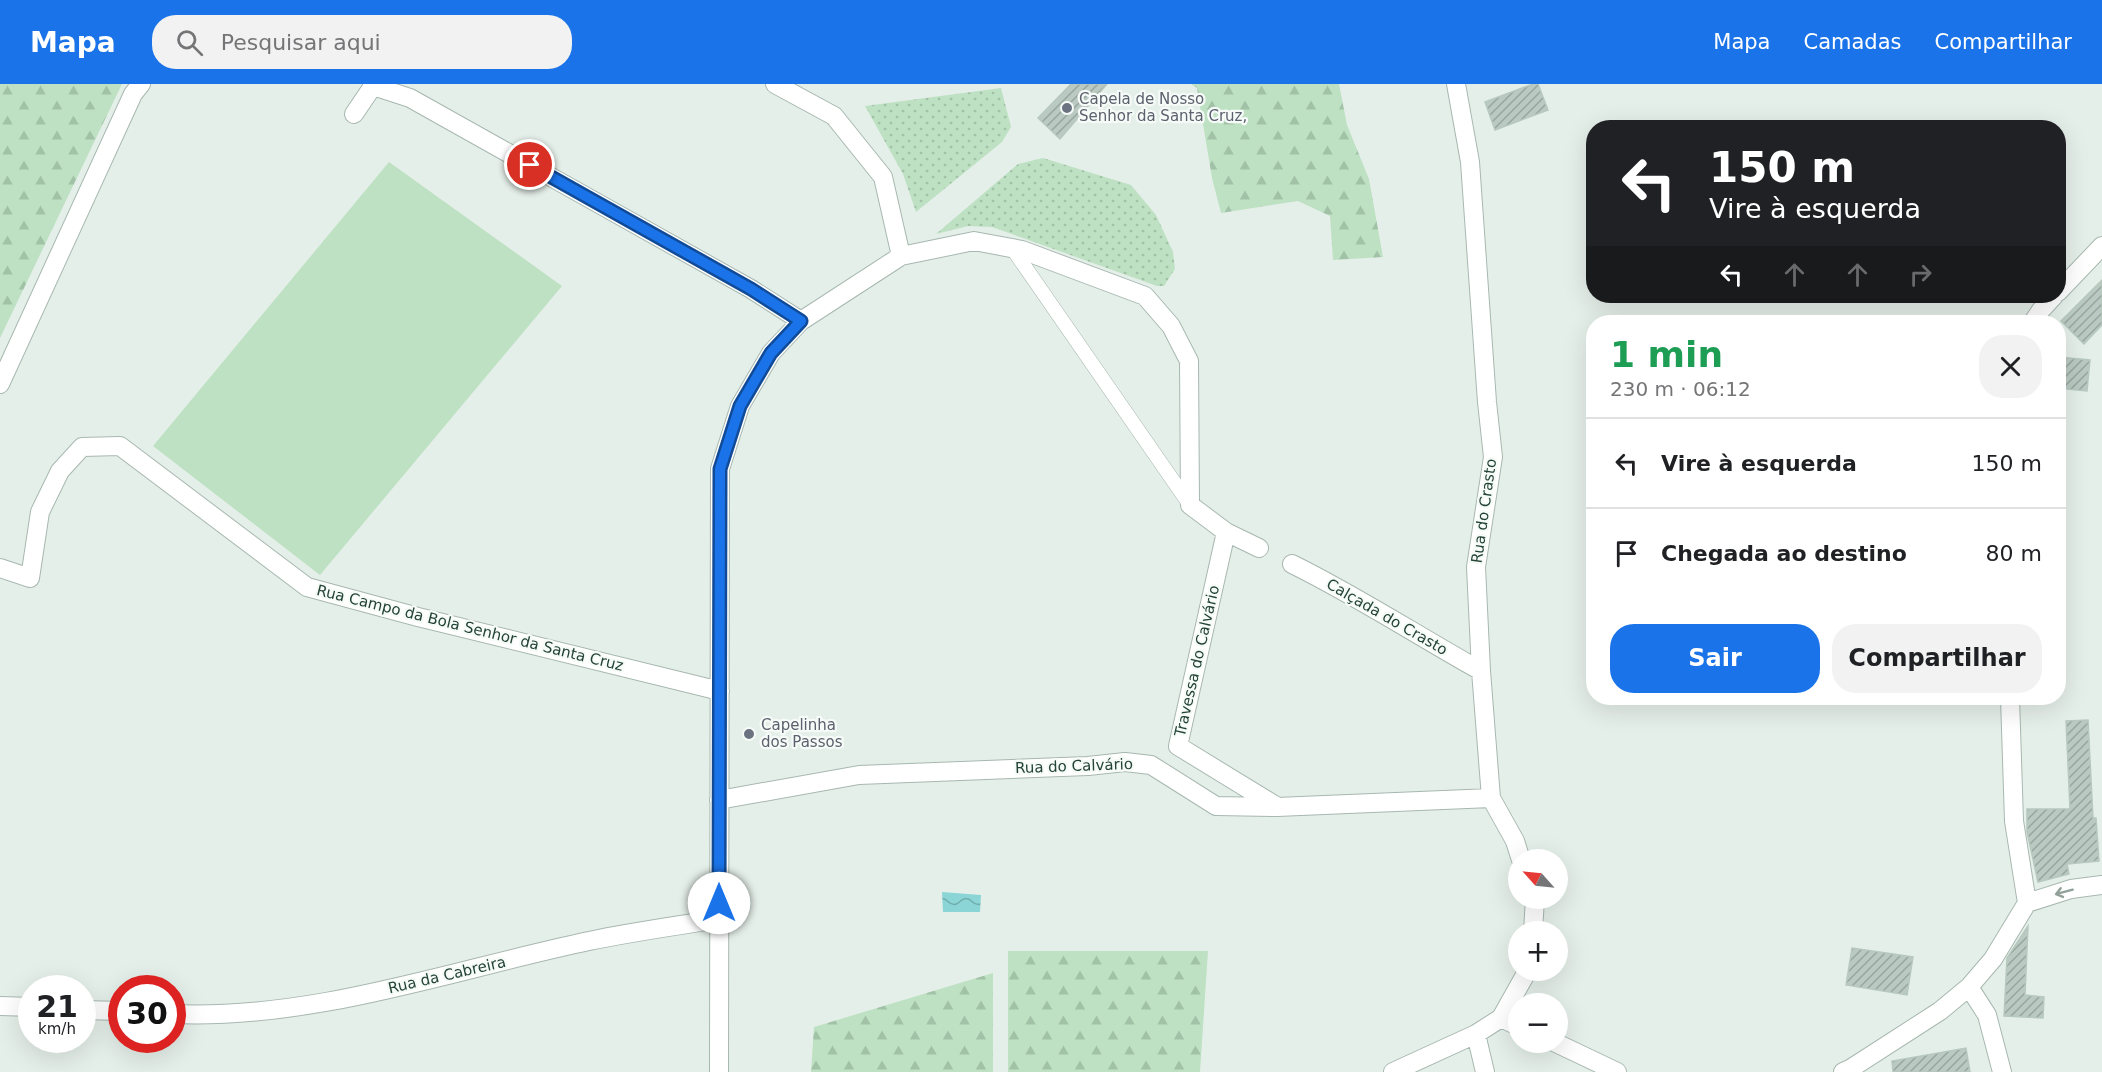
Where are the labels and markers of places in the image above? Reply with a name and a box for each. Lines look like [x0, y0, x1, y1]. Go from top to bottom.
place label: Capela de Nosso Senhor da Santa Cruz, [1079, 90, 1247, 125]
marker: Capela de Nosso Senhor da Santa Cruz, [1060, 101, 1074, 115]
pin [504, 139, 555, 190]
place label: Capelinha dos Passos [761, 716, 843, 751]
marker: Capelinha dos Passos [742, 727, 756, 741]

